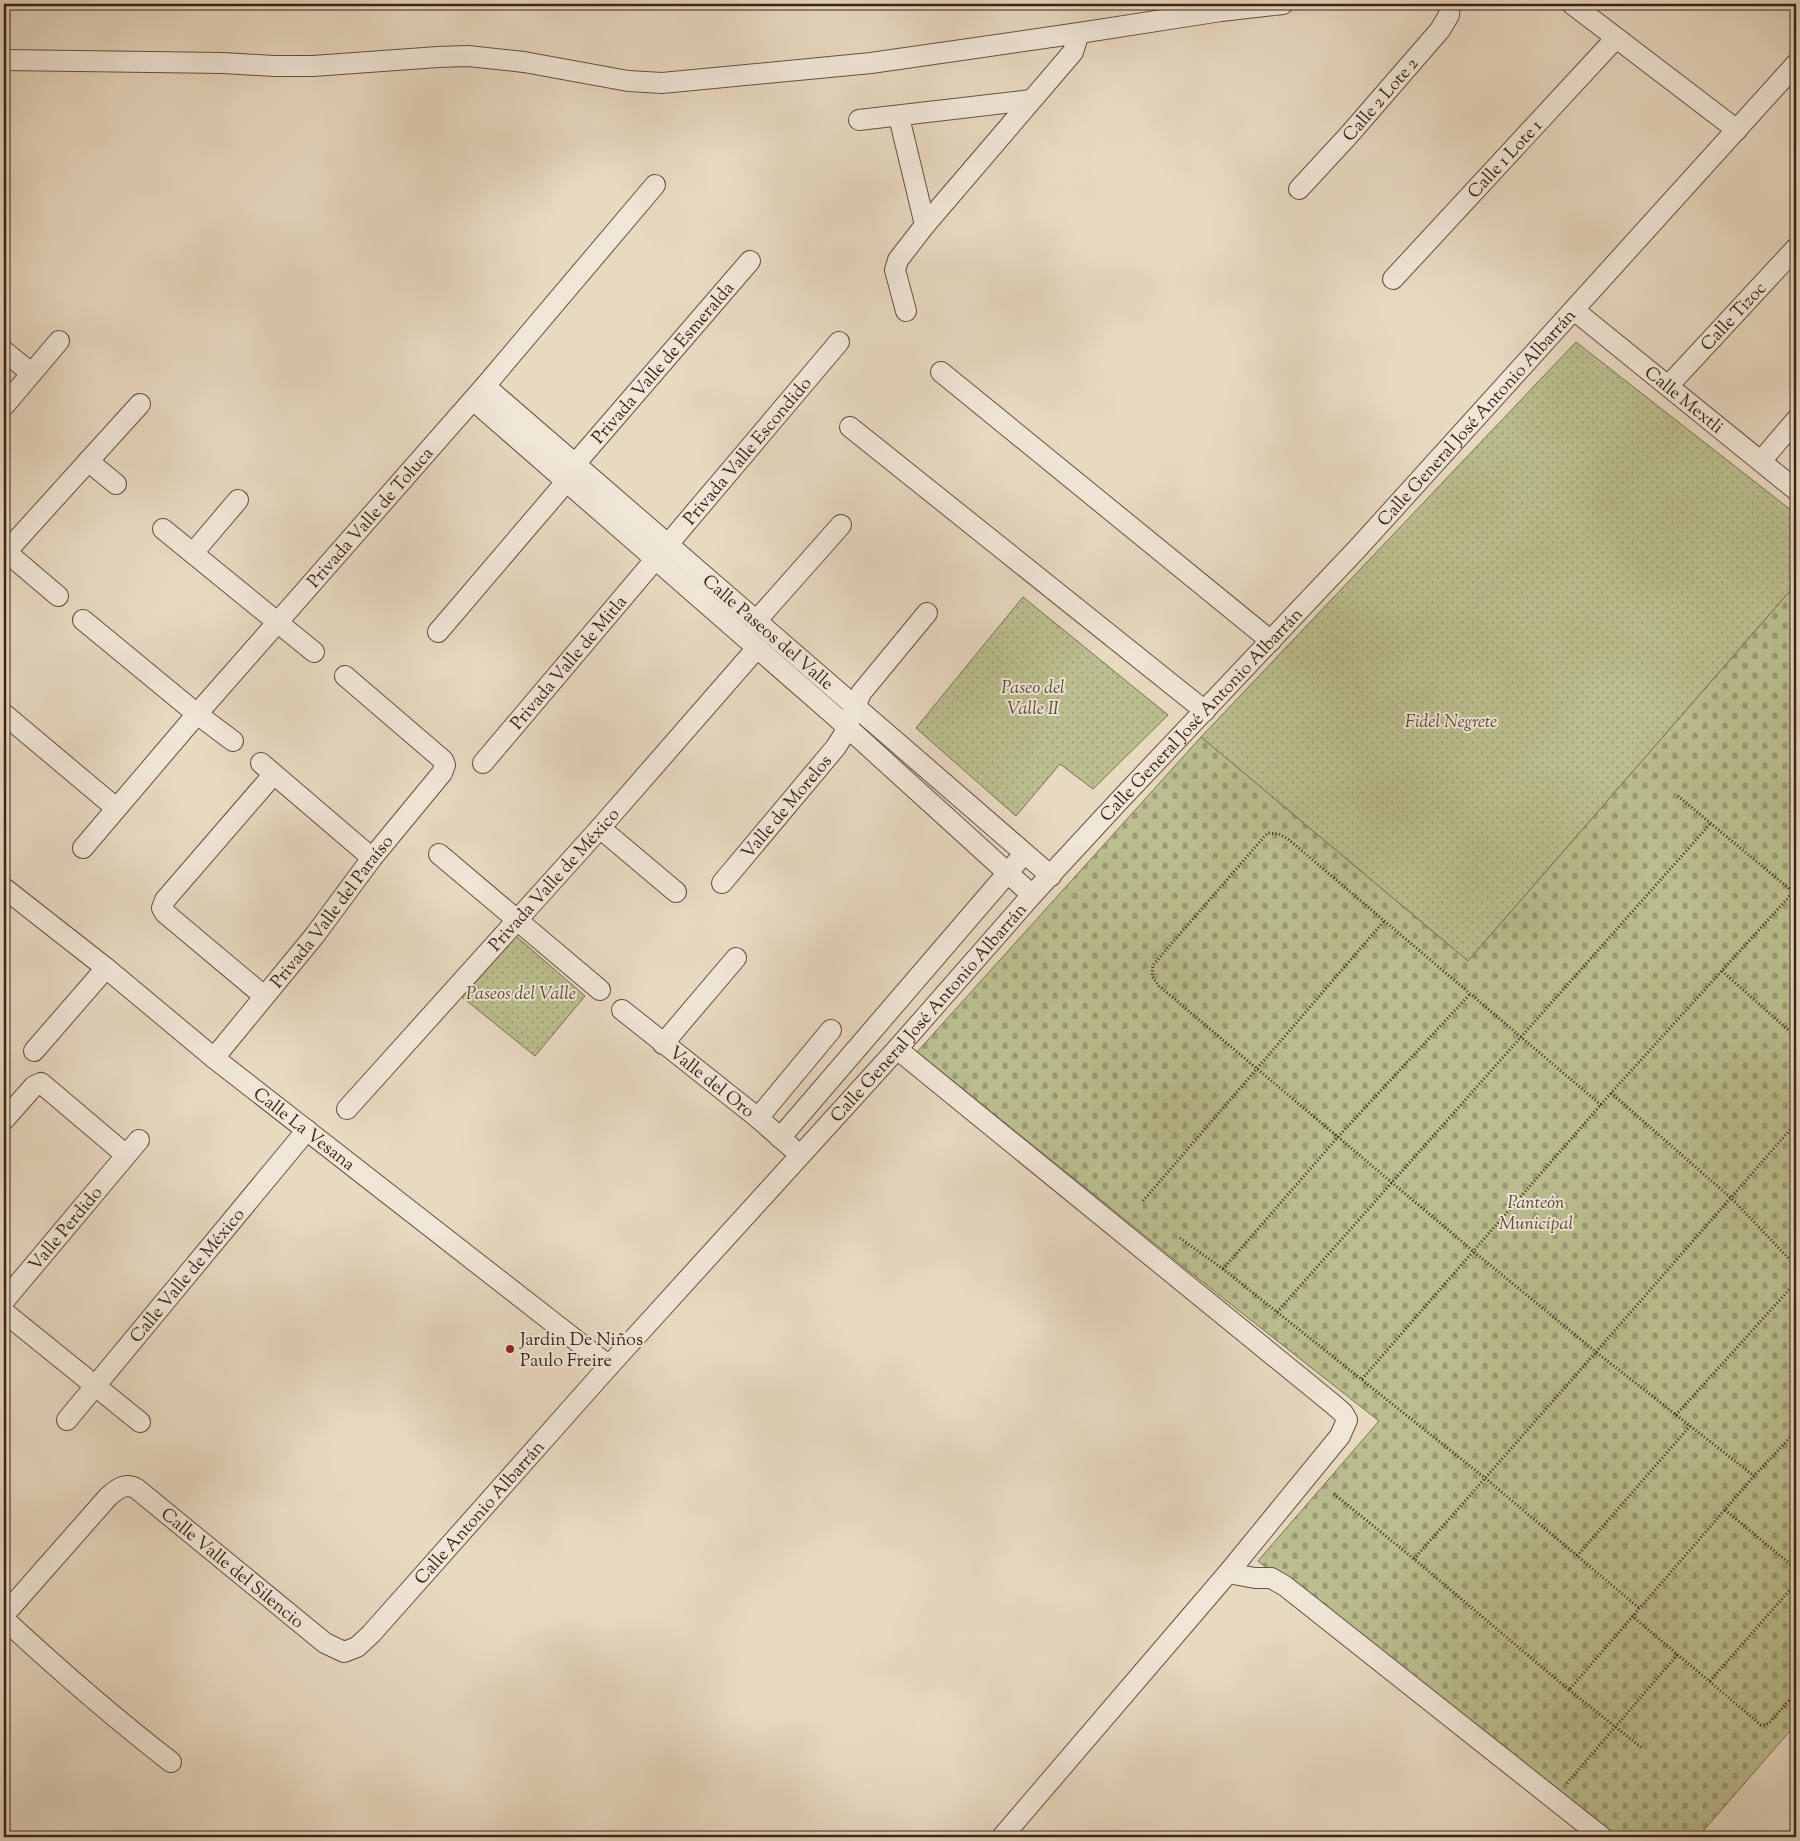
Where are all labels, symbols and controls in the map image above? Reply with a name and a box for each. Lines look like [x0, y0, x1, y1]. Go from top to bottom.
street label: Calle 2 Lote 2 [1337, 52, 1426, 148]
street label: Calle 1 Lote 1 [1462, 115, 1549, 205]
street label: Privada Valle de Esmeralda [587, 277, 741, 451]
street label: Calle Tizoc [1695, 277, 1773, 358]
street label: Calle General José Antonio Albarrán [1372, 304, 1583, 533]
street label: Calle Mextli [1638, 361, 1728, 441]
street label: Privada Valle Escondido [678, 372, 819, 532]
street label: Privada Valle de Toluca [302, 442, 441, 595]
street label: Calle Paseos del Valle [696, 569, 839, 697]
street label: Privada Valle de Mitla [505, 591, 634, 736]
street label: Calle General José Antonio Albarrán [1095, 603, 1310, 828]
park label: Paseo del Valle II [1001, 676, 1065, 723]
park label: Fidel Negrete [1405, 710, 1497, 736]
street label: Valle de Morelos [736, 750, 839, 865]
street label: Privada Valle de México [484, 803, 627, 958]
street label: Privada Valle del Paraíso [265, 830, 401, 995]
street label: Calle General José Antonio Albarrán [825, 898, 1034, 1129]
park label: Paseos del Valle [466, 982, 576, 1008]
street label: Valle del Oro [662, 1041, 759, 1125]
street label: Calle La Vesana [247, 1082, 360, 1178]
street label: Valle Perdido [23, 1181, 110, 1277]
park label: Panteón Municipal [1499, 1191, 1574, 1238]
street label: Calle Valle de México [125, 1203, 252, 1350]
place label: Jardin De Niños Paulo Freire [519, 1328, 643, 1375]
marker: Jardin De Niños Paulo Freire [504, 1343, 516, 1355]
street label: Calle Antonio Albarrán [409, 1435, 552, 1592]
street label: Calle Valle del Silencio [154, 1502, 309, 1636]

